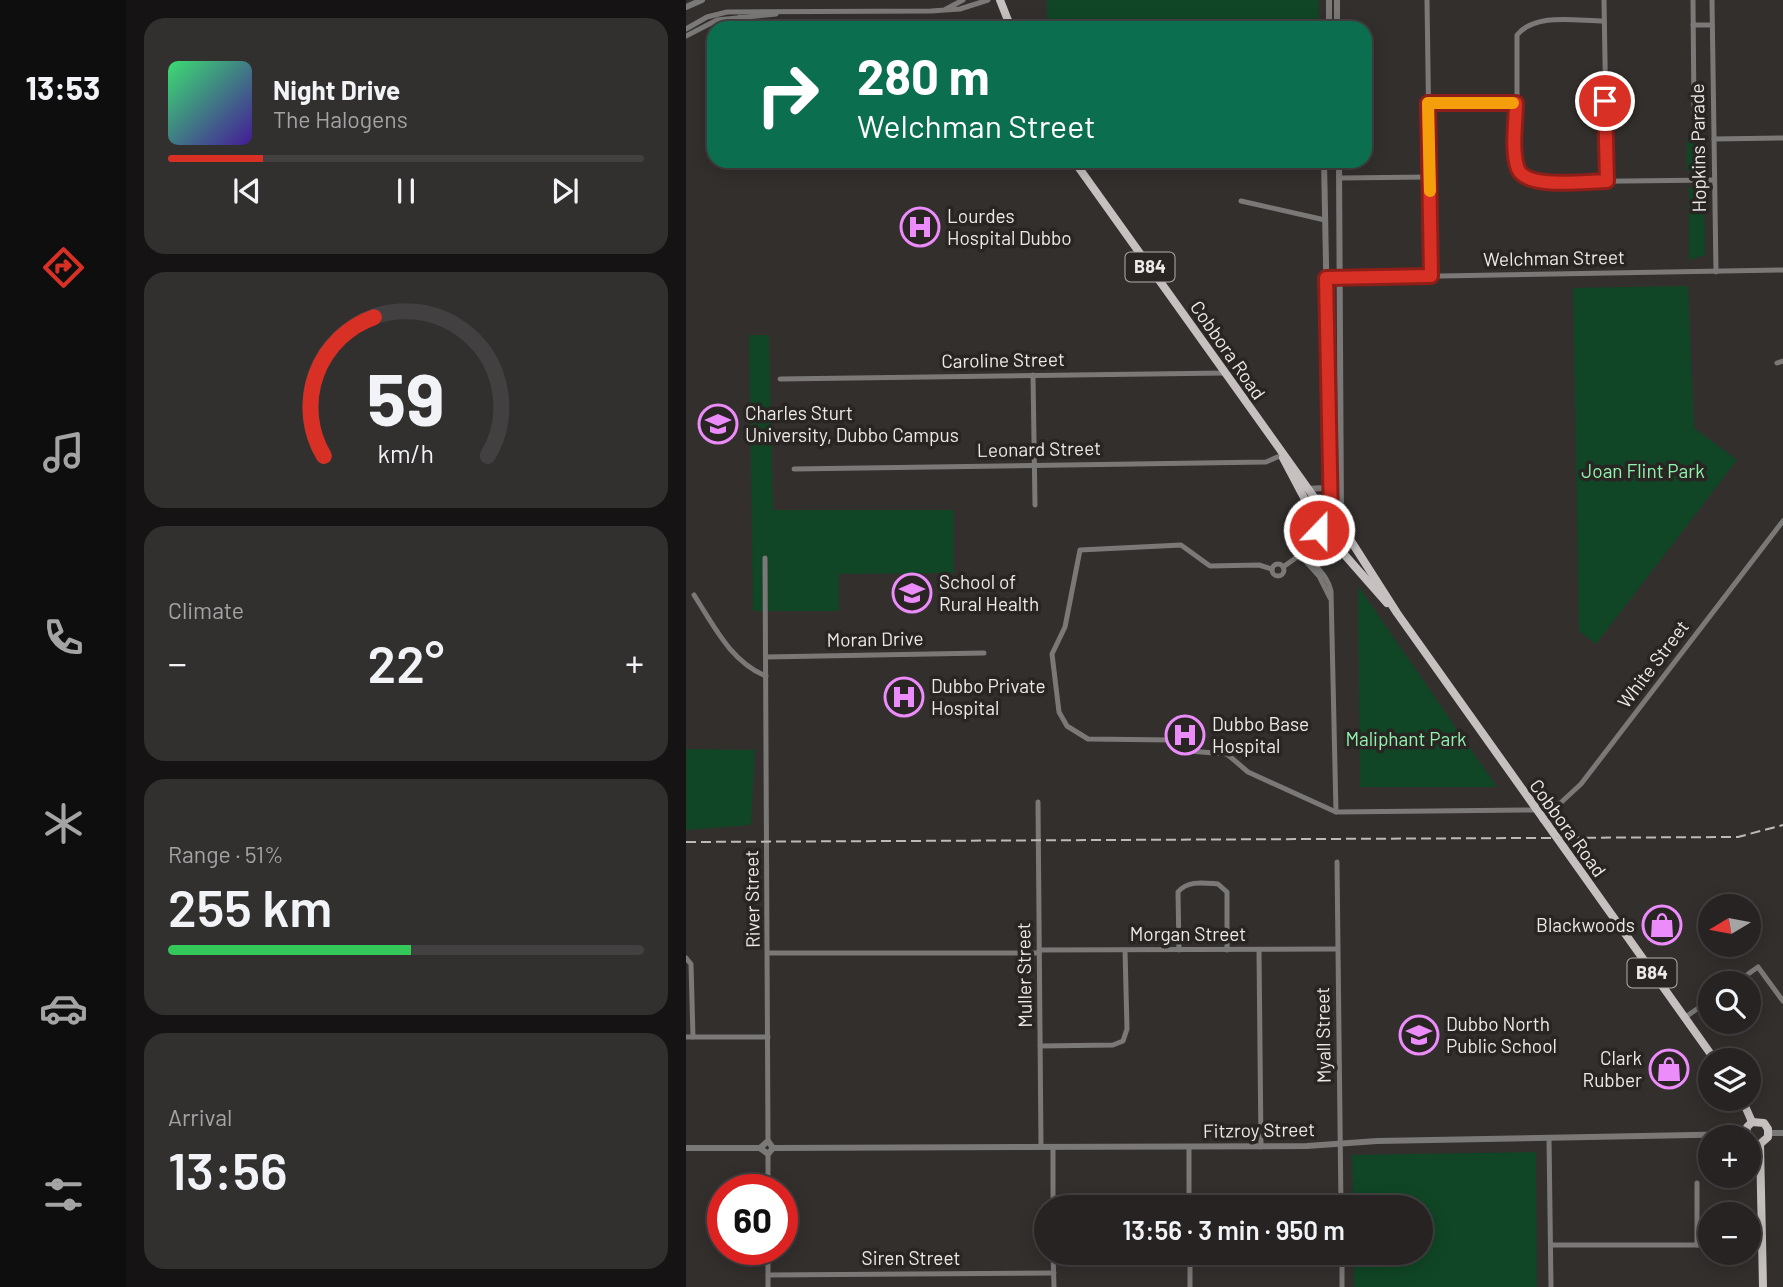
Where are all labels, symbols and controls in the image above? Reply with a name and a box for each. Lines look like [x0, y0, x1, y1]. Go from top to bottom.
text: 280 m [857, 46, 990, 105]
icon: right [742, 49, 833, 140]
text: 13:53 [26, 68, 100, 106]
pin [1575, 71, 1635, 131]
text: Night Drive [273, 74, 400, 105]
icon: arrive [1586, 82, 1624, 120]
street label: Hopkins Parade [1685, 83, 1710, 213]
text: The Halogens [273, 105, 408, 133]
text: Welchman Street [857, 106, 1096, 144]
icon: previous [228, 172, 266, 210]
icon: pause [387, 172, 425, 210]
icon: next [546, 172, 584, 210]
place label: Lourdes Hospital Dubbo [947, 204, 1072, 249]
hospital icon: Lourdes Hospital Dubbo [899, 206, 941, 248]
icon: directions [39, 243, 88, 292]
street label: Welchman Street [1483, 245, 1625, 270]
road number: B84 [1126, 253, 1175, 282]
street label: Cobbora Road [1186, 296, 1271, 404]
street label: Caroline Street [941, 347, 1065, 372]
text: 59 [367, 353, 445, 441]
place label: Charles Sturt University, Dubbo Campus [745, 401, 959, 446]
school or university icon: Charles Sturt University, Dubbo Campus [697, 403, 739, 445]
icon: music [39, 428, 88, 477]
street label: Leonard Street [977, 436, 1101, 461]
text: km/h [378, 437, 434, 467]
park label: Joan Flint Park [1581, 459, 1705, 482]
position arrow [1282, 493, 1356, 567]
place label: School of Rural Health [939, 570, 1039, 615]
school or university icon: School of Rural Health [891, 572, 933, 614]
text: Climate [168, 596, 244, 624]
icon: phone [39, 613, 88, 662]
street label: White Street [1612, 615, 1693, 712]
street label: Moran Drive [826, 626, 924, 651]
text: 22° [368, 631, 444, 693]
text: − [168, 639, 187, 685]
text: + [625, 639, 644, 685]
place label: Dubbo Private Hospital [931, 674, 1046, 719]
hospital icon: Dubbo Private Hospital [883, 676, 925, 718]
place label: Dubbo Base Hospital [1212, 712, 1309, 757]
hospital icon: Dubbo Base Hospital [1164, 714, 1206, 756]
park label: Maliphant Park [1345, 727, 1467, 750]
street label: Cobbora Road [1525, 774, 1612, 881]
icon: climate [39, 799, 88, 848]
text: Range · 51% [168, 840, 284, 868]
street label: River Street [739, 850, 764, 948]
text: 255 km [168, 875, 332, 937]
north arrow [1698, 894, 1760, 957]
map controls [1698, 894, 1761, 1265]
shop icon: Blackwoods [1641, 904, 1683, 946]
place label: Blackwoods [1536, 913, 1635, 936]
street label: Muller Street [1011, 922, 1036, 1028]
street label: Morgan Street [1130, 922, 1246, 945]
road number: B84 [1628, 958, 1676, 988]
button: search [1698, 971, 1761, 1034]
icon: car [39, 984, 88, 1033]
street label: Myall Street [1310, 987, 1335, 1083]
place label: Dubbo North Public School [1446, 1012, 1557, 1057]
school or university icon: Dubbo North Public School [1398, 1014, 1440, 1056]
place label: Clark Rubber [1583, 1046, 1642, 1091]
shop icon: Clark Rubber [1648, 1048, 1690, 1090]
button: layers [1698, 1048, 1761, 1111]
text: Arrival [168, 1103, 232, 1131]
street label: Fitzroy Street [1203, 1117, 1315, 1142]
button: + [1698, 1125, 1761, 1188]
text: 13:56 [168, 1138, 288, 1200]
icon: filters [39, 1170, 88, 1219]
speed limit sign: 60 [707, 1174, 798, 1265]
button: − [1698, 1202, 1761, 1265]
text: 13:56 · 3 min · 950 m [1122, 1214, 1345, 1245]
street label: Siren Street [862, 1246, 960, 1269]

